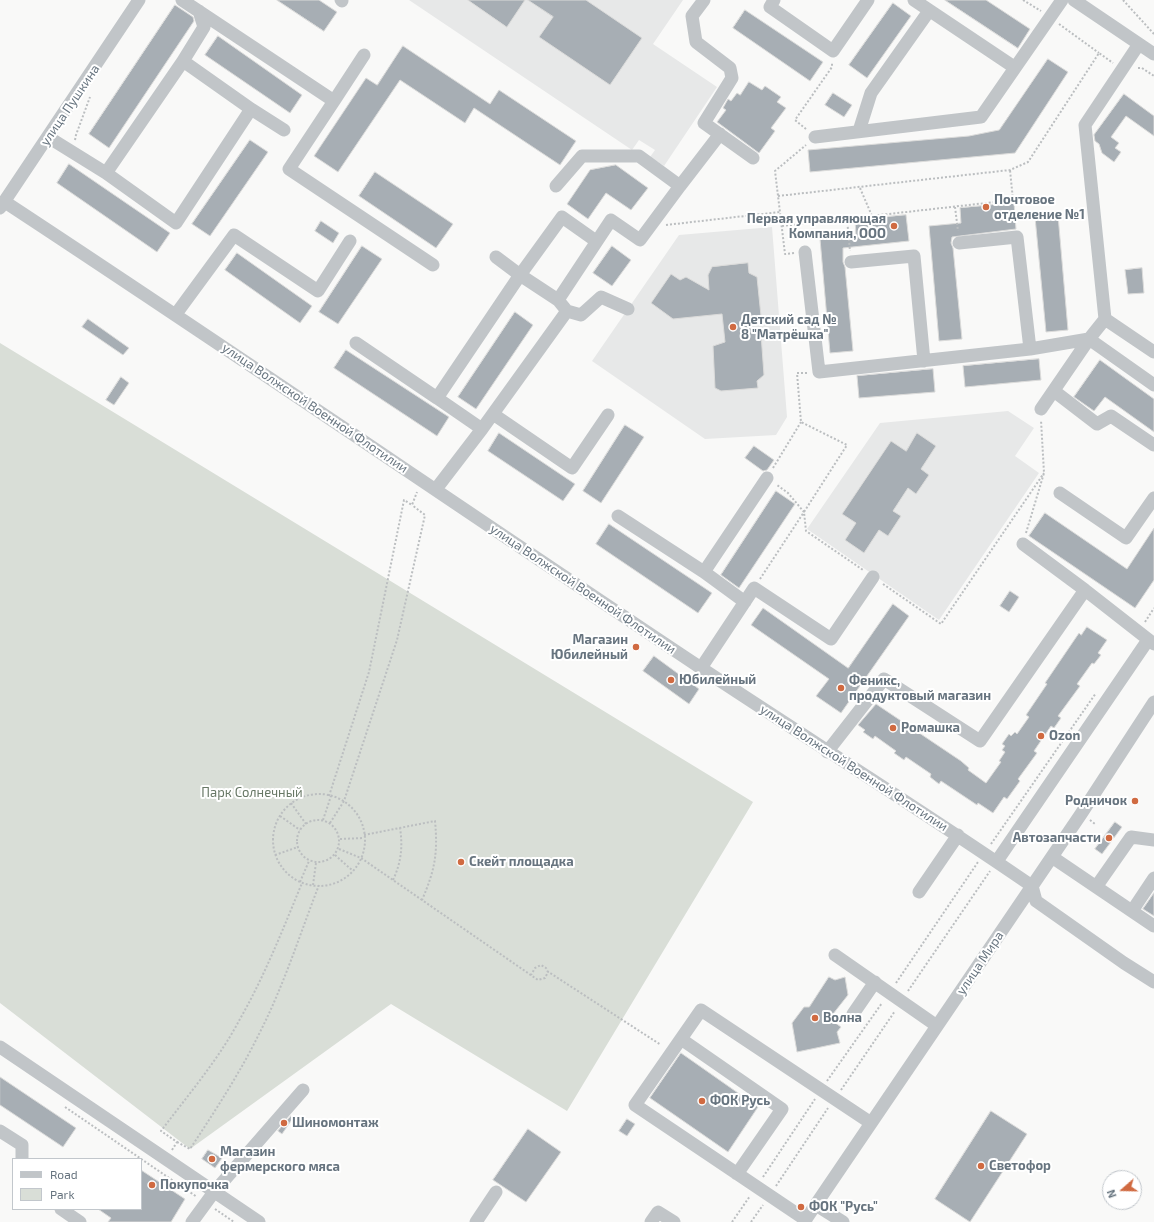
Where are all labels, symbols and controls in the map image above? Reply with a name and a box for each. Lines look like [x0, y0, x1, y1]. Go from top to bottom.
street label: улица Пушкина [37, 61, 103, 149]
place label: Почтовое отделение №1 [994, 192, 1085, 223]
marker: Почтовое отделение №1 [981, 202, 991, 212]
place label: Первая управляющая Компания, ООО [747, 211, 886, 242]
marker: Первая управляющая Компания, ООО [889, 221, 899, 231]
place label: Детский сад № 8 "Матрёшка" [741, 312, 837, 343]
marker: Детский сад № 8 "Матрёшка" [728, 322, 738, 332]
street label: улица Волжской Военной Флотилии [219, 340, 411, 476]
street label: улица Волжской Военной Флотилии [487, 521, 679, 657]
place label: Магазин Юбилейный [551, 632, 628, 663]
marker: Магазин Юбилейный [631, 642, 641, 652]
place label: Юбилейный [679, 672, 756, 688]
place label: Феникс, продуктовый магазин [849, 673, 991, 704]
marker: Юбилейный [666, 675, 676, 685]
marker: Феникс, продуктовый магазин [836, 683, 846, 693]
street label: улица Волжской Военной Флотилии [757, 701, 951, 835]
place label: Ромашка [901, 720, 960, 736]
marker: Ромашка [888, 723, 898, 733]
place label: Ozon [1049, 728, 1080, 744]
marker: Ozon [1036, 731, 1046, 741]
park label: Парк Солнечный [201, 785, 303, 801]
place label: Родничок [1065, 793, 1127, 809]
marker: Родничок [1130, 796, 1140, 806]
place label: Автозапчасти [1013, 830, 1101, 846]
marker: Автозапчасти [1104, 833, 1114, 843]
place label: Скейт площадка [469, 854, 574, 870]
marker: Скейт площадка [456, 857, 466, 867]
street label: улица Мира [953, 928, 1007, 998]
place label: Волна [823, 1010, 862, 1026]
marker: Волна [810, 1013, 820, 1023]
place label: ФОК Русь [710, 1093, 770, 1109]
marker: ФОК Русь [697, 1096, 707, 1106]
place label: Шиномонтаж [292, 1115, 379, 1131]
marker: Шиномонтаж [279, 1118, 289, 1128]
place label: Магазин фермерского мяса [220, 1144, 340, 1175]
marker: Магазин фермерского мяса [207, 1154, 217, 1164]
legend [12, 1158, 142, 1210]
place label: Светофор [989, 1158, 1051, 1174]
marker: Светофор [976, 1161, 986, 1171]
text: Road [50, 1167, 78, 1181]
north arrow [1102, 1170, 1142, 1210]
place label: Покупочка [160, 1177, 229, 1193]
marker: Покупочка [147, 1180, 157, 1190]
text: Park [50, 1187, 75, 1201]
text: N [1104, 1188, 1119, 1200]
place label: ФОК "Русь" [809, 1199, 878, 1215]
marker: ФОК "Русь" [796, 1202, 806, 1212]

